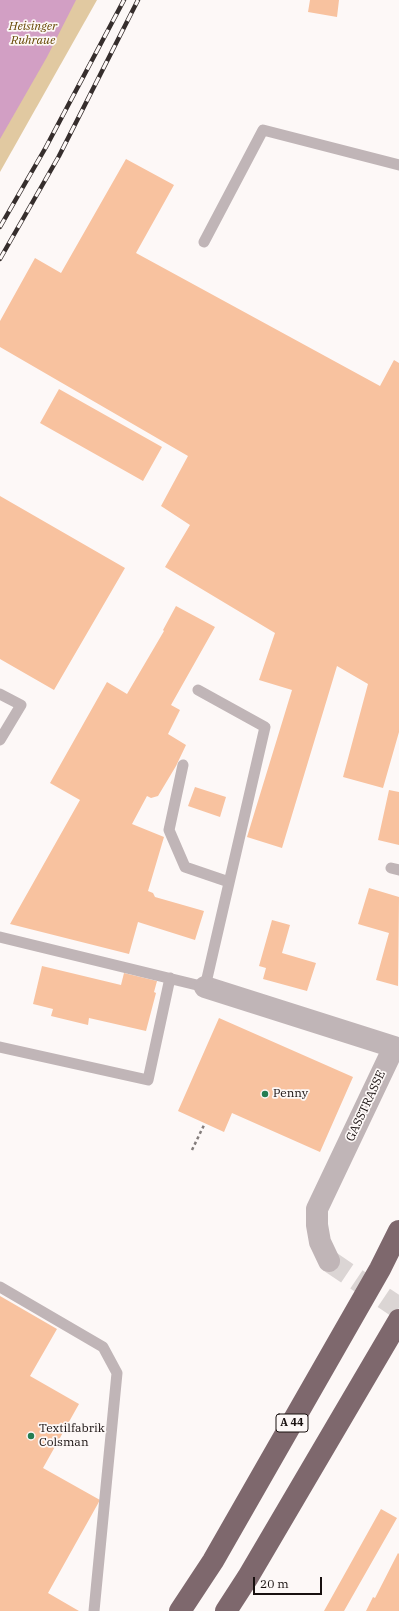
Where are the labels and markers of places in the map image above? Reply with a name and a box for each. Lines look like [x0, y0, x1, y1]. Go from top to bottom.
place label: Penny [273, 1087, 308, 1101]
marker: Penny [260, 1089, 270, 1099]
place label: Textilfabrik Colsman [39, 1422, 105, 1450]
marker: Textilfabrik Colsman [26, 1431, 36, 1441]

